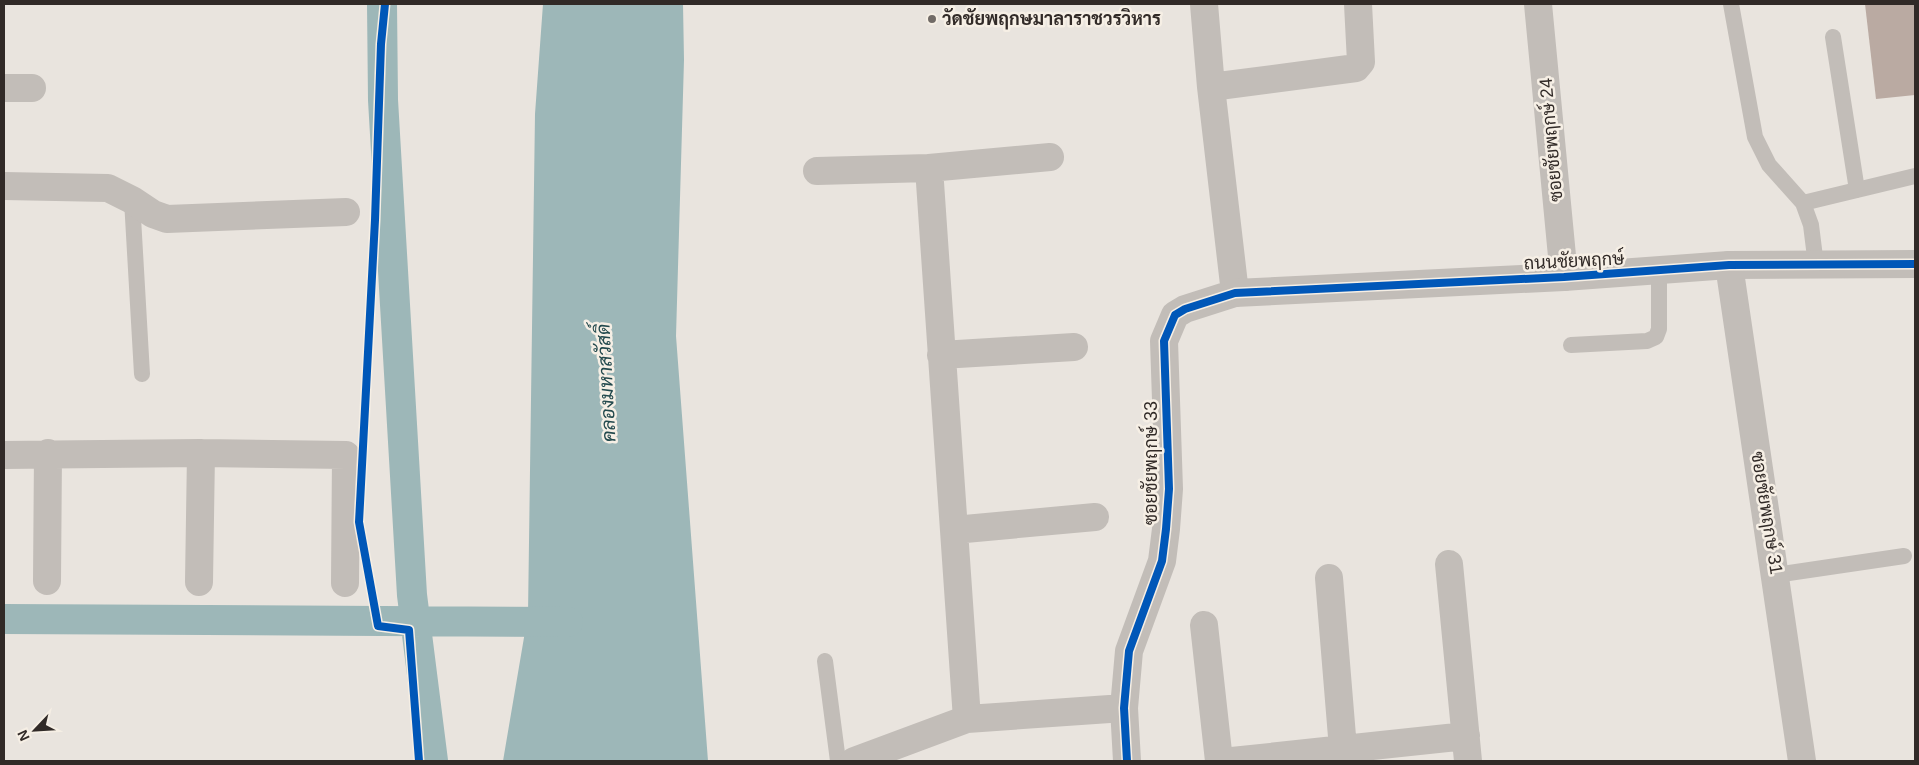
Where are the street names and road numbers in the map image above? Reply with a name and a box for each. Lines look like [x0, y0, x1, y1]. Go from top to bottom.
street label: ซอยชัยพฤกษ์ 24 [1533, 77, 1567, 203]
street label: ถนนชัยพฤกษ์ [1523, 245, 1626, 275]
street label: ซอยชัยพฤกษ์ 33 [1138, 401, 1162, 525]
street label: ซอยชัยพฤกษ์ 31 [1746, 450, 1790, 576]

